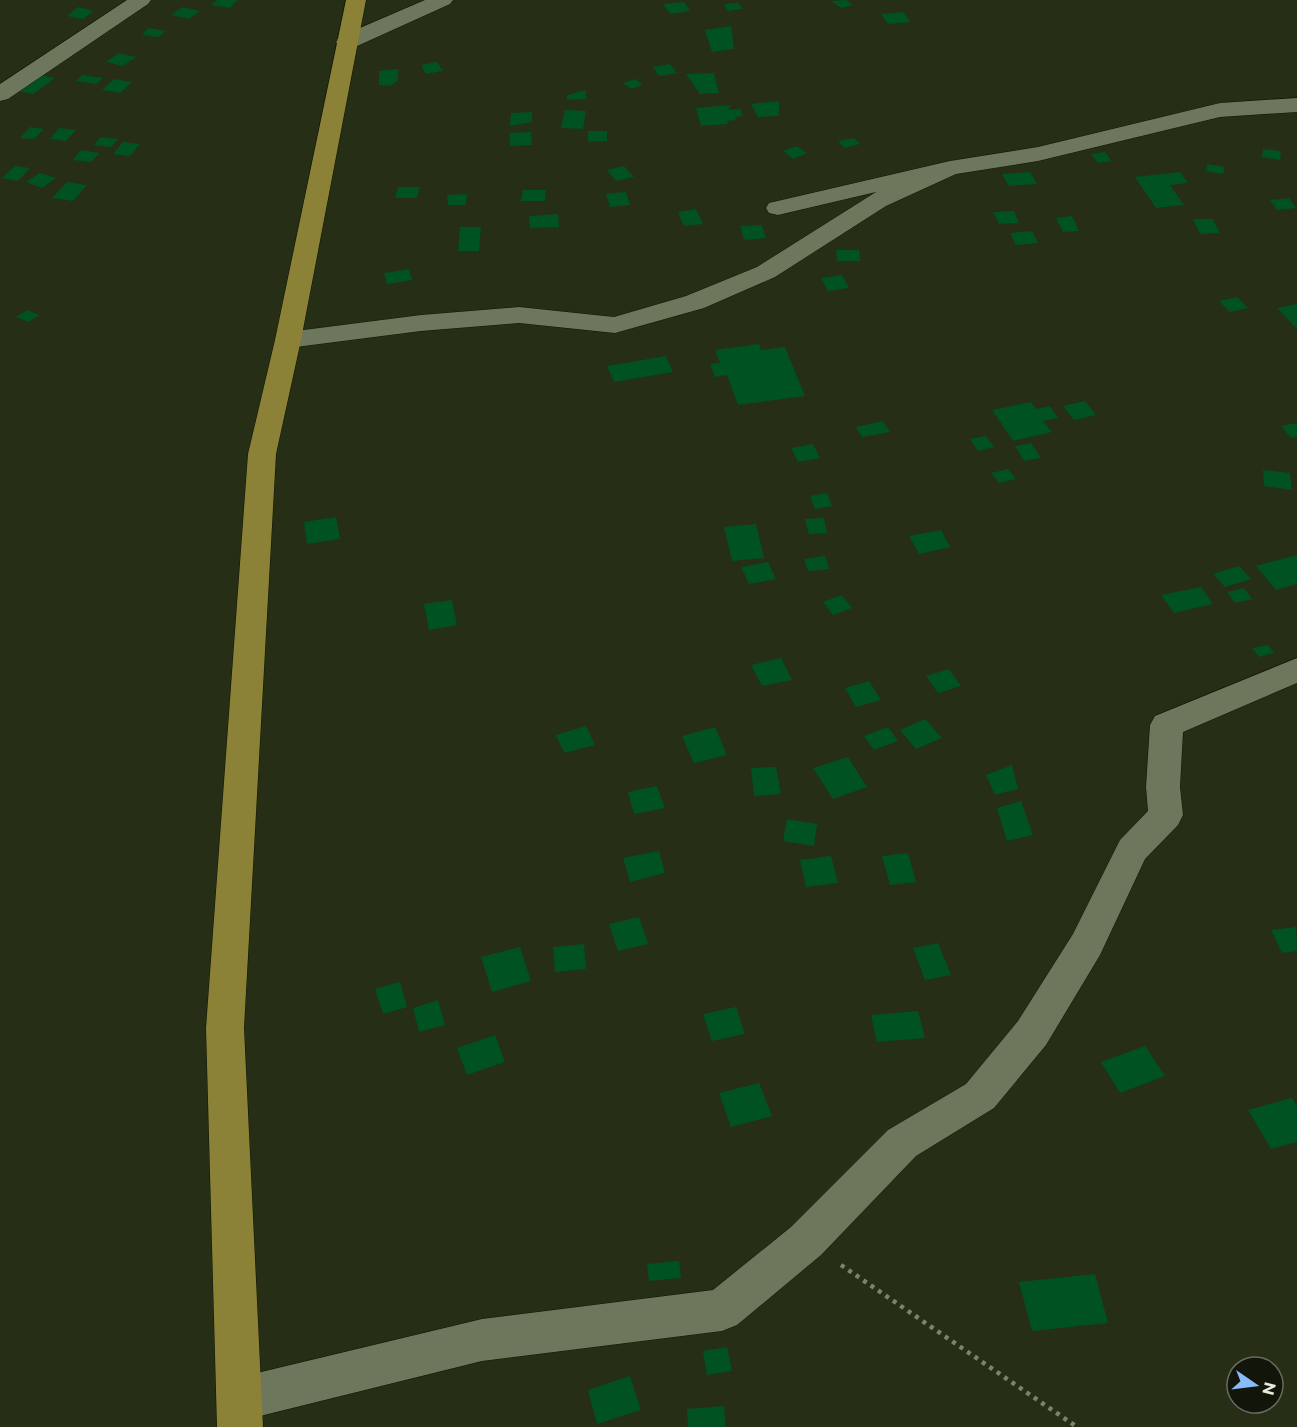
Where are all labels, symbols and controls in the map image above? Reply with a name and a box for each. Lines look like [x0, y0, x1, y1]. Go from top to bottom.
north arrow [1225, 1355, 1285, 1415]
text: N [1258, 1380, 1280, 1397]

